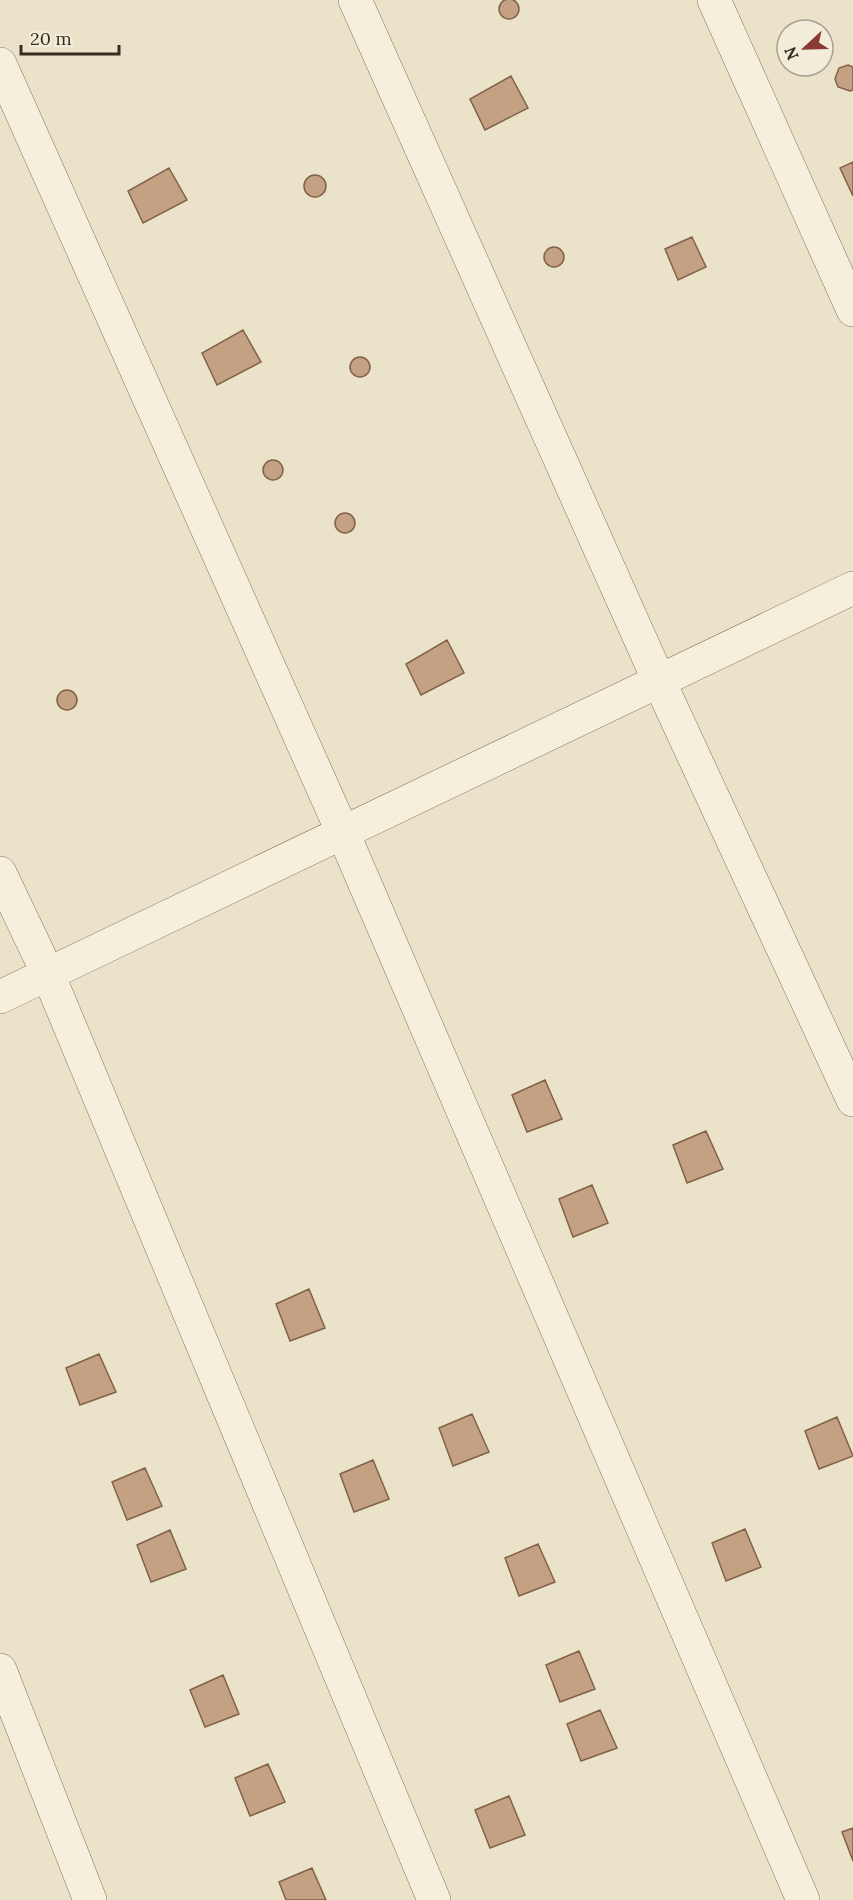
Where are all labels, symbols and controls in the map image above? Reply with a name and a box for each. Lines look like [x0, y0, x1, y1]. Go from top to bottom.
scale bar [21, 18, 118, 56]
north arrow [775, 18, 835, 78]
text: 20 m [30, 27, 72, 50]
text: N [780, 44, 803, 63]

